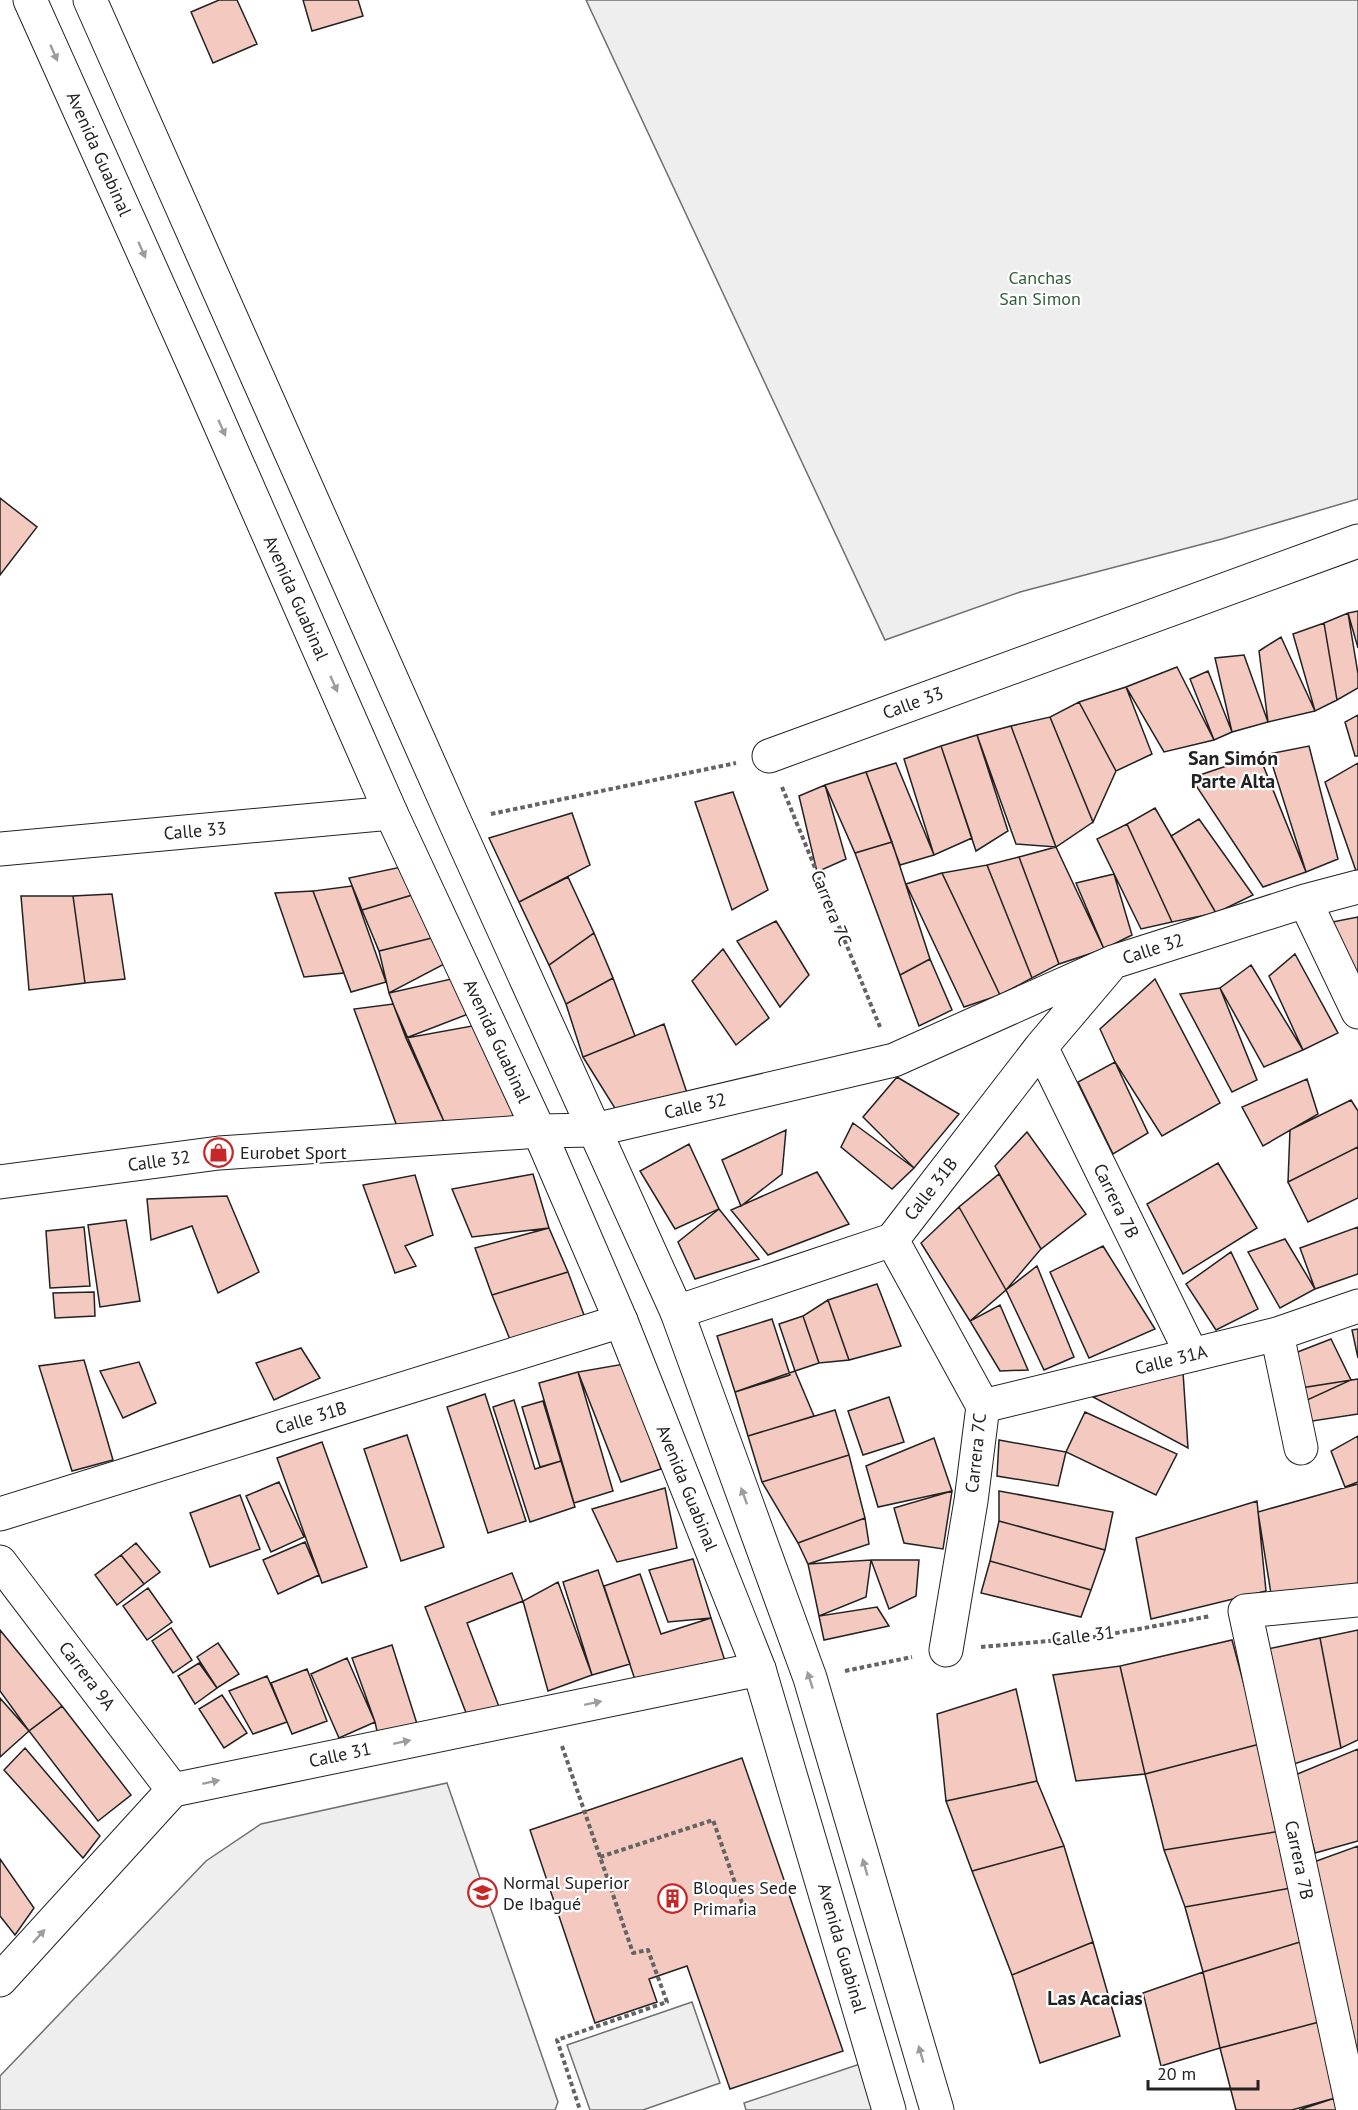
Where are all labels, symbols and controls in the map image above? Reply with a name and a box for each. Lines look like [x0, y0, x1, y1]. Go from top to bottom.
one-way arrow [49, 45, 58, 62]
street label: Avenida Guabinal [62, 88, 137, 220]
one-way arrow [138, 242, 147, 259]
park label: Canchas San Simon [999, 266, 1081, 310]
one-way arrow [217, 420, 227, 438]
street label: Avenida Guabinal [259, 532, 334, 664]
one-way arrow [329, 675, 339, 693]
street label: Calle 33 [879, 681, 946, 724]
district label: San Simón Parte Alta [1188, 745, 1278, 794]
street label: Calle 33 [163, 816, 227, 845]
street label: Carrera 7C [806, 866, 857, 949]
street label: Calle 32 [1119, 928, 1186, 969]
street label: Avenida Guabinal [459, 975, 536, 1107]
street label: Calle 32 [662, 1087, 728, 1124]
shop icon: Eurobet Sport [203, 1137, 235, 1169]
place label: Eurobet Sport [240, 1141, 347, 1164]
street label: Calle 32 [126, 1145, 192, 1176]
street label: Calle 31B [899, 1153, 962, 1225]
street label: Carrera 7B [1088, 1160, 1144, 1242]
street label: Calle 31A [1132, 1339, 1210, 1380]
street label: Calle 31B [272, 1396, 349, 1439]
street label: Carrera 7C [960, 1412, 991, 1494]
street label: Avenida Guabinal [652, 1421, 723, 1555]
one-way arrow [739, 1487, 749, 1505]
street label: Calle 31 [1050, 1620, 1116, 1651]
street label: Carrera 9A [54, 1637, 121, 1715]
one-way arrow [805, 1671, 814, 1689]
one-way arrow [583, 1698, 602, 1707]
street label: Calle 31 [307, 1737, 373, 1772]
one-way arrow [393, 1737, 411, 1747]
one-way arrow [202, 1777, 221, 1786]
street label: Carrera 7B [1280, 1818, 1319, 1902]
one-way arrow [860, 1858, 870, 1876]
place label: Normal Superior De Ibagué [503, 1871, 629, 1915]
place label: Bloques Sede Primaria [693, 1876, 797, 1920]
school or university icon: Normal Superior De Ibagué [466, 1877, 498, 1909]
street label: Avenida Guabinal [813, 1880, 872, 2016]
building icon: Bloques Sede Primaria [656, 1882, 688, 1914]
one-way arrow [32, 1929, 46, 1944]
district label: Las Acacias [1047, 1985, 1143, 2011]
one-way arrow [916, 2045, 925, 2063]
scale bar [1148, 2053, 1258, 2091]
text: 20 m [1157, 2062, 1196, 2085]

